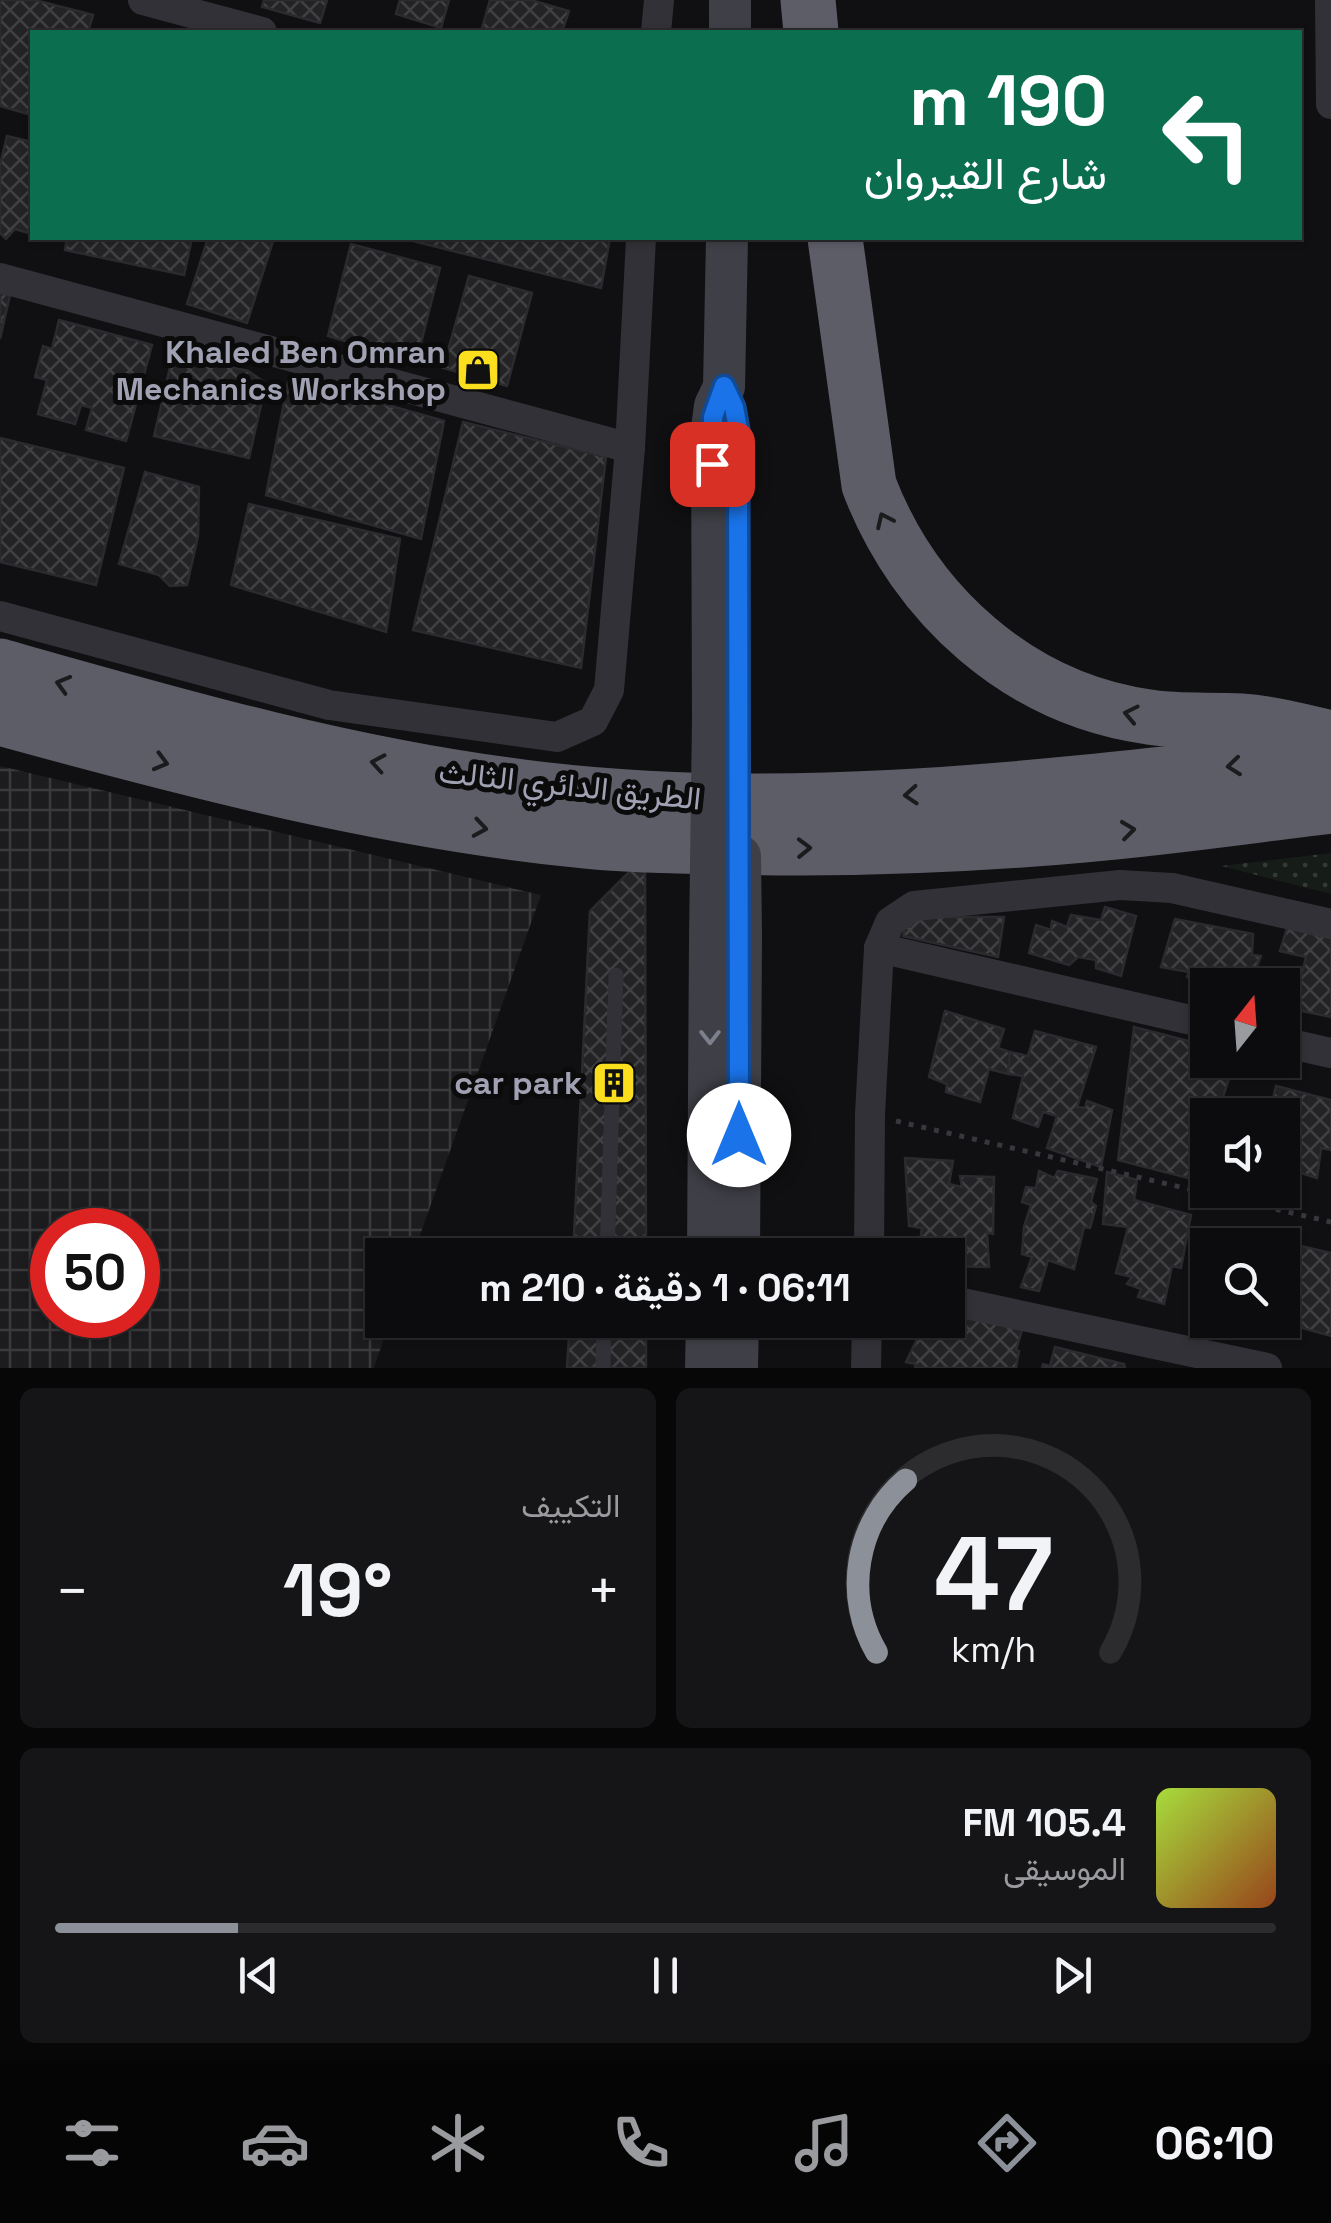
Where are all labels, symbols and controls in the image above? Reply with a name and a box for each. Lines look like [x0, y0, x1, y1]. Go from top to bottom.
text: 190 m [909, 56, 1107, 145]
icon: left [1142, 70, 1272, 200]
text: شارع القيروان [864, 145, 1107, 202]
place label: Khaled Ben Omran Mechanics Workshop [116, 332, 446, 409]
shop icon: Khaled Ben Omran Mechanics Workshop [455, 347, 501, 393]
pin [670, 422, 755, 507]
icon: arrive [685, 437, 740, 492]
one-way arrow [877, 513, 897, 531]
one-way arrow [55, 675, 72, 696]
one-way arrow [1123, 704, 1140, 725]
one-way arrow [152, 751, 170, 772]
street label: الطريق الدائري الثالث [436, 751, 703, 825]
one-way arrow [370, 753, 386, 774]
one-way arrow [1226, 755, 1242, 776]
one-way arrow [902, 784, 918, 806]
one-way arrow [471, 816, 488, 837]
one-way arrow [1120, 820, 1136, 841]
one-way arrow [796, 838, 812, 859]
north arrow [1190, 968, 1300, 1078]
map controls [1190, 968, 1300, 1338]
one-way arrow [699, 1029, 720, 1045]
building icon: car park [591, 1060, 637, 1106]
place label: car park [454, 1063, 582, 1103]
position arrow [687, 1083, 791, 1187]
button: sound [1190, 1098, 1300, 1208]
speed limit sign: 50 [30, 1208, 160, 1338]
button: search [1190, 1228, 1300, 1338]
text: 06:11 · 1 دقيقة · 210 m [479, 1264, 851, 1312]
text: التكييف [521, 1486, 621, 1526]
text: 47 [934, 1508, 1053, 1640]
text: 19° [283, 1542, 393, 1638]
text: − [55, 1556, 89, 1626]
text: + [586, 1556, 621, 1626]
text: km/h [951, 1627, 1036, 1672]
text: 105.4 FM [962, 1799, 1126, 1847]
text: الموسيقى [1003, 1849, 1126, 1889]
icon: previous [231, 1948, 286, 2003]
icon: pause [638, 1948, 693, 2003]
icon: next [1045, 1948, 1100, 2003]
icon: filters [57, 2108, 127, 2178]
icon: car [240, 2108, 310, 2178]
icon: climate [423, 2108, 493, 2178]
icon: phone [606, 2108, 676, 2178]
icon: music [789, 2108, 859, 2178]
icon: directions [972, 2108, 1042, 2178]
text: 06:10 [1155, 2115, 1275, 2172]

